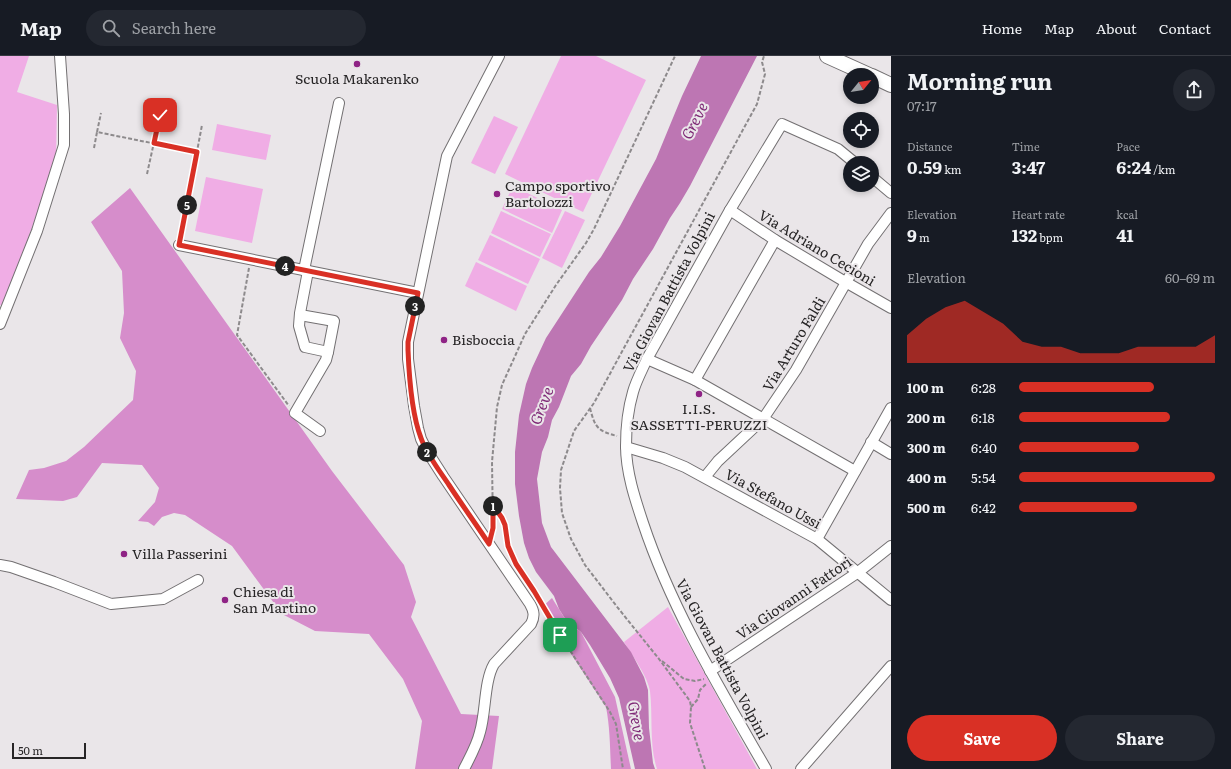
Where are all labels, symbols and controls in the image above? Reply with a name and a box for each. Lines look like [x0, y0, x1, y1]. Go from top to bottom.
search box [86, 10, 366, 46]
text: Map [20, 14, 62, 42]
text: Search here [132, 16, 216, 39]
icon: search [100, 17, 122, 39]
text: Home [982, 18, 1022, 38]
text: Map [1044, 18, 1074, 38]
text: About [1096, 18, 1137, 38]
text: Contact [1159, 18, 1211, 38]
marker: Scuola Makarenko [352, 59, 362, 69]
text: Morning run [907, 64, 1052, 97]
place label: Scuola Makarenko [295, 68, 419, 88]
north arrow [843, 68, 879, 104]
map controls [843, 68, 879, 192]
button: share [1173, 69, 1215, 111]
text: 07:17 [907, 96, 937, 115]
pin [143, 98, 177, 132]
water label: Greve [675, 98, 713, 143]
icon: check [149, 104, 171, 126]
button: locate [843, 112, 879, 148]
text: Distance [907, 138, 952, 154]
text: Time [1012, 138, 1040, 154]
text: Pace [1116, 138, 1140, 154]
text: 0.59 [907, 154, 942, 179]
text: 3:47 [1012, 154, 1045, 179]
text: 6:24 [1116, 154, 1151, 179]
button: layers [843, 156, 879, 192]
text: km [942, 161, 961, 177]
text: /km [1151, 161, 1175, 177]
place label: Campo sportivo Bartolozzi [505, 175, 611, 211]
marker: Campo sportivo Bartolozzi [492, 189, 502, 199]
pin: 5 [177, 195, 197, 215]
text: 5 [184, 197, 190, 213]
street label: Via Adriano Cecioni [755, 204, 880, 290]
text: Elevation [907, 206, 957, 222]
text: Heart rate [1012, 206, 1065, 222]
text: kcal [1116, 206, 1138, 222]
street label: Via Giovan Battista Volpini [617, 207, 719, 375]
text: 9 [907, 222, 917, 247]
text: 132 [1012, 222, 1037, 247]
text: 41 [1116, 222, 1134, 247]
text: m [917, 229, 930, 245]
text: bpm [1037, 229, 1063, 245]
pin: 4 [275, 256, 295, 276]
text: 4 [282, 258, 288, 274]
text: Elevation [907, 268, 966, 287]
text: 60–69 m [1165, 268, 1215, 287]
street label: Via Arturo Faldi [757, 292, 829, 395]
pin: 3 [405, 296, 425, 316]
text: 3 [412, 298, 418, 314]
place label: Bisboccia [452, 329, 515, 349]
marker: Bisboccia [439, 335, 449, 345]
text: 100 m [907, 378, 944, 397]
text: 6:28 [971, 378, 996, 397]
water label: Greve [523, 383, 558, 428]
marker: I.I.S. SASSETTI-PERUZZI [694, 389, 704, 399]
place label: I.I.S. SASSETTI-PERUZZI [631, 398, 767, 434]
text: 200 m [907, 408, 946, 427]
text: 6:18 [971, 408, 995, 427]
text: 300 m [907, 438, 946, 457]
text: 6:40 [971, 438, 997, 457]
pin: 2 [417, 442, 437, 462]
text: 2 [424, 444, 430, 460]
street label: Via Stefano Ussi [722, 463, 826, 533]
text: 400 m [907, 468, 946, 487]
text: 5:54 [971, 468, 996, 487]
pin: 1 [483, 496, 503, 516]
text: 1 [491, 498, 495, 514]
text: 500 m [907, 498, 946, 517]
text: 6:42 [971, 498, 996, 517]
place label: Villa Passerini [132, 543, 228, 563]
marker: Villa Passerini [119, 549, 129, 559]
street label: Via Giovanni Fattori [732, 551, 855, 643]
street label: Via Giovan Battista Volpini [672, 575, 774, 743]
place label: Chiesa di San Martino [233, 581, 316, 617]
marker: Chiesa di San Martino [220, 595, 230, 605]
pin [543, 618, 577, 652]
icon: arrive [549, 624, 571, 646]
water label: Greve [623, 699, 652, 742]
button: Save [907, 715, 1057, 761]
button: Share [1065, 715, 1215, 761]
scale bar [12, 741, 86, 760]
text: 50 m [18, 742, 43, 758]

